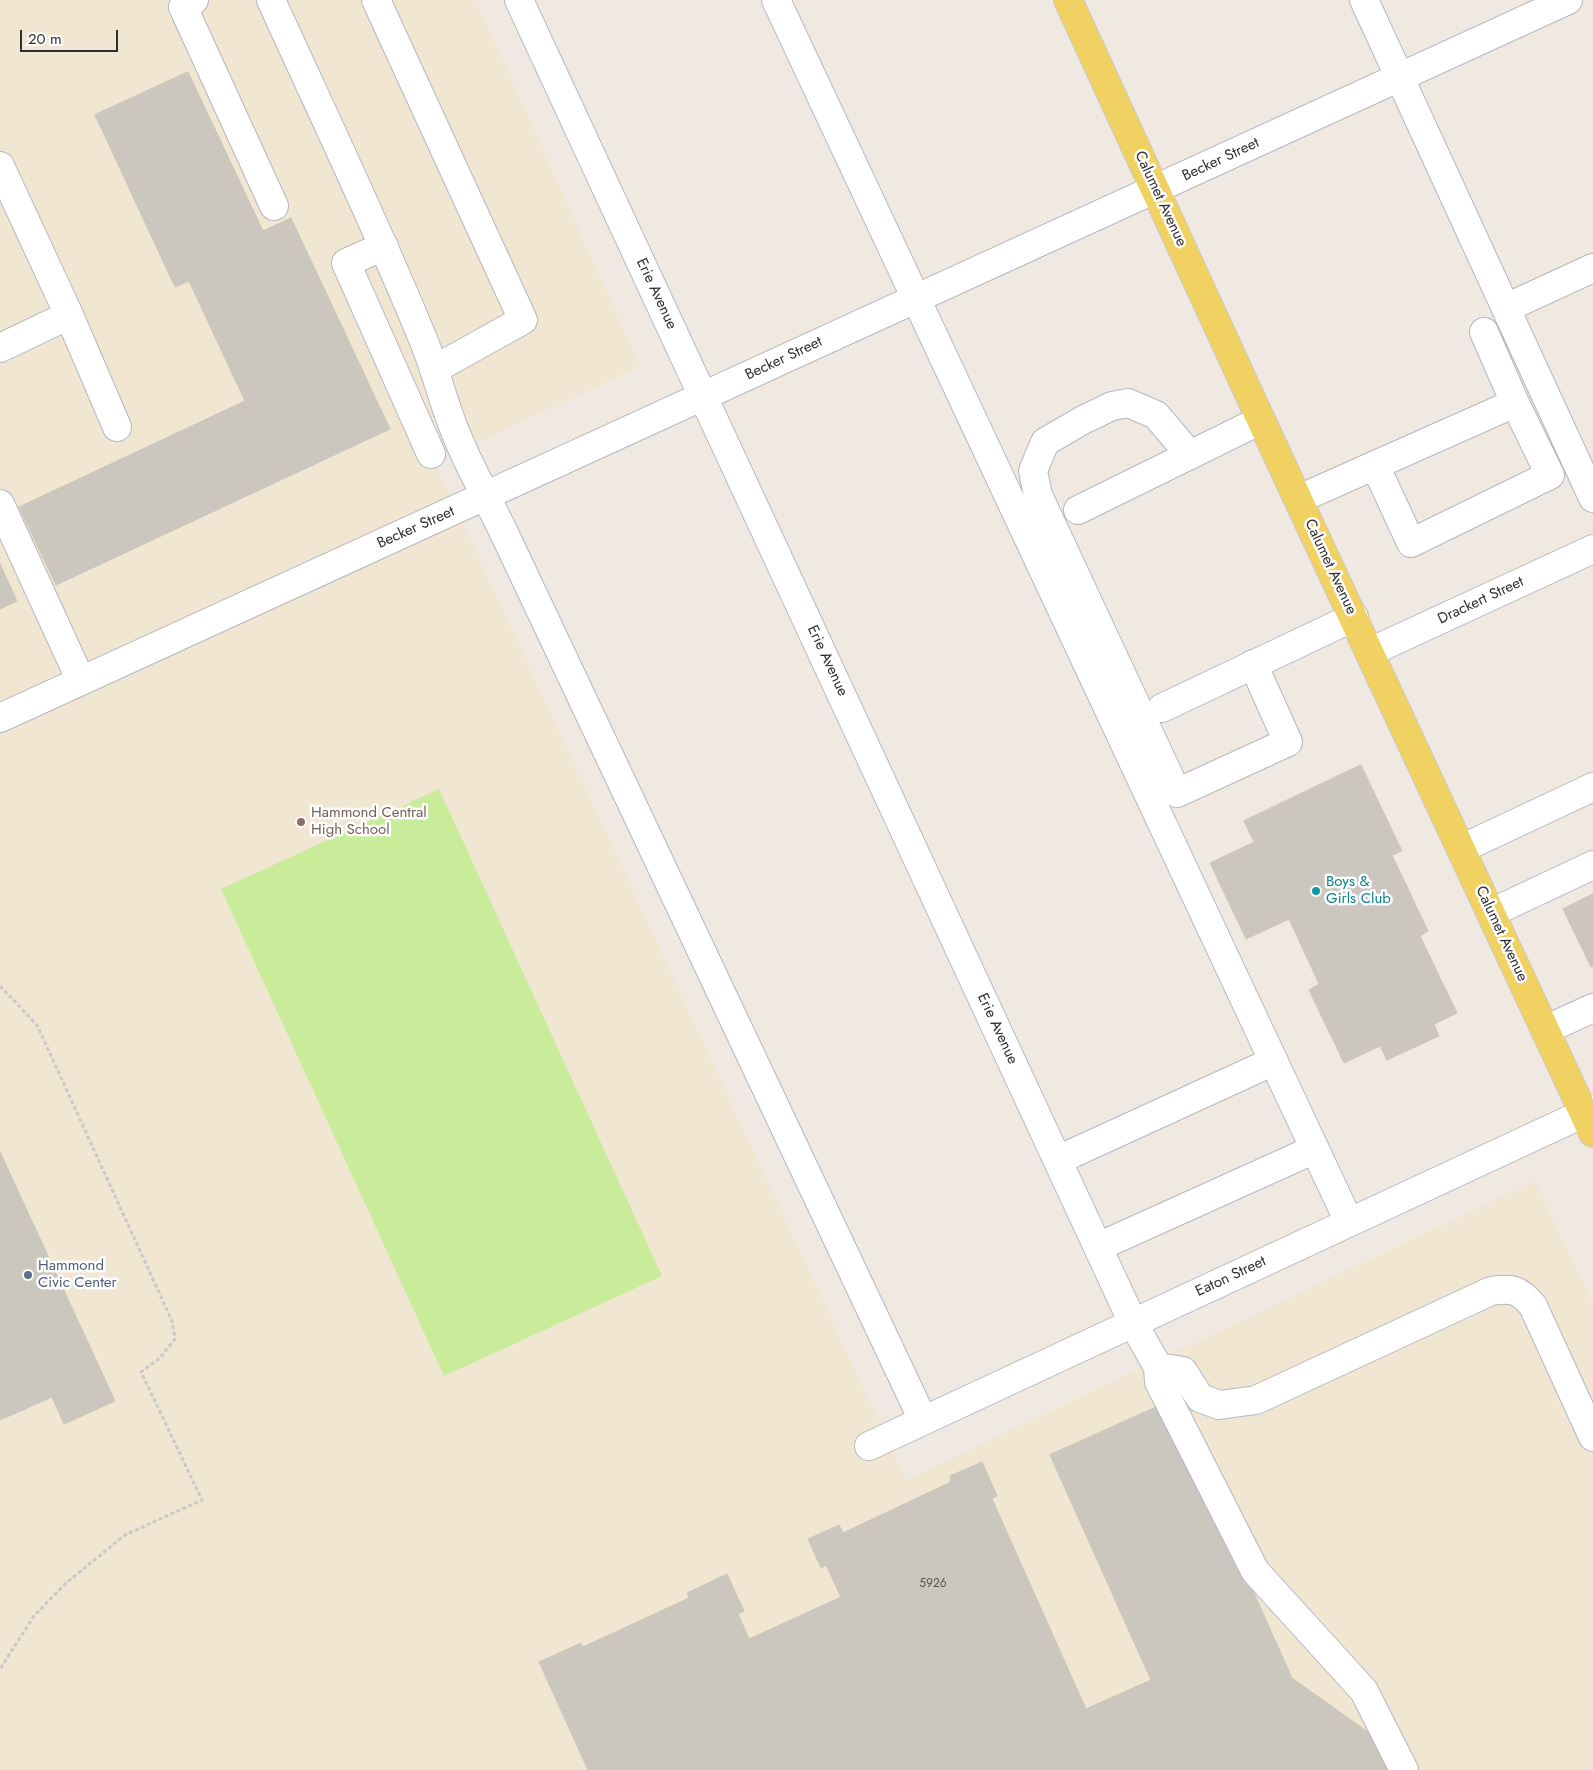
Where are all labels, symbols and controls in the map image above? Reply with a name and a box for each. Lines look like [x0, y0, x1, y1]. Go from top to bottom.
scale bar [22, 20, 120, 52]
text: 20 m [28, 28, 62, 50]
street label: Becker Street [1180, 134, 1262, 186]
street label: Calumet Avenue [1130, 148, 1190, 250]
street label: Erie Avenue [632, 256, 680, 332]
street label: Becker Street [743, 333, 825, 385]
street label: Becker Street [375, 503, 457, 553]
street label: Calumet Avenue [1300, 516, 1360, 618]
street label: Drackert Street [1435, 573, 1527, 629]
street label: Erie Avenue [803, 623, 851, 699]
place label: Hammond Central High School [311, 804, 427, 839]
marker: Hammond Central High School [295, 816, 307, 828]
place label: Boys & Girls Club [1326, 873, 1391, 908]
street label: Calumet Avenue [1471, 883, 1531, 985]
marker: Boys & Girls Club [1310, 885, 1322, 897]
street label: Erie Avenue [973, 991, 1021, 1067]
street label: Eaton Street [1193, 1253, 1269, 1301]
place label: Hammond Civic Center [38, 1257, 117, 1292]
marker: Hammond Civic Center [22, 1269, 34, 1281]
house number: 5926 [919, 1577, 947, 1591]

